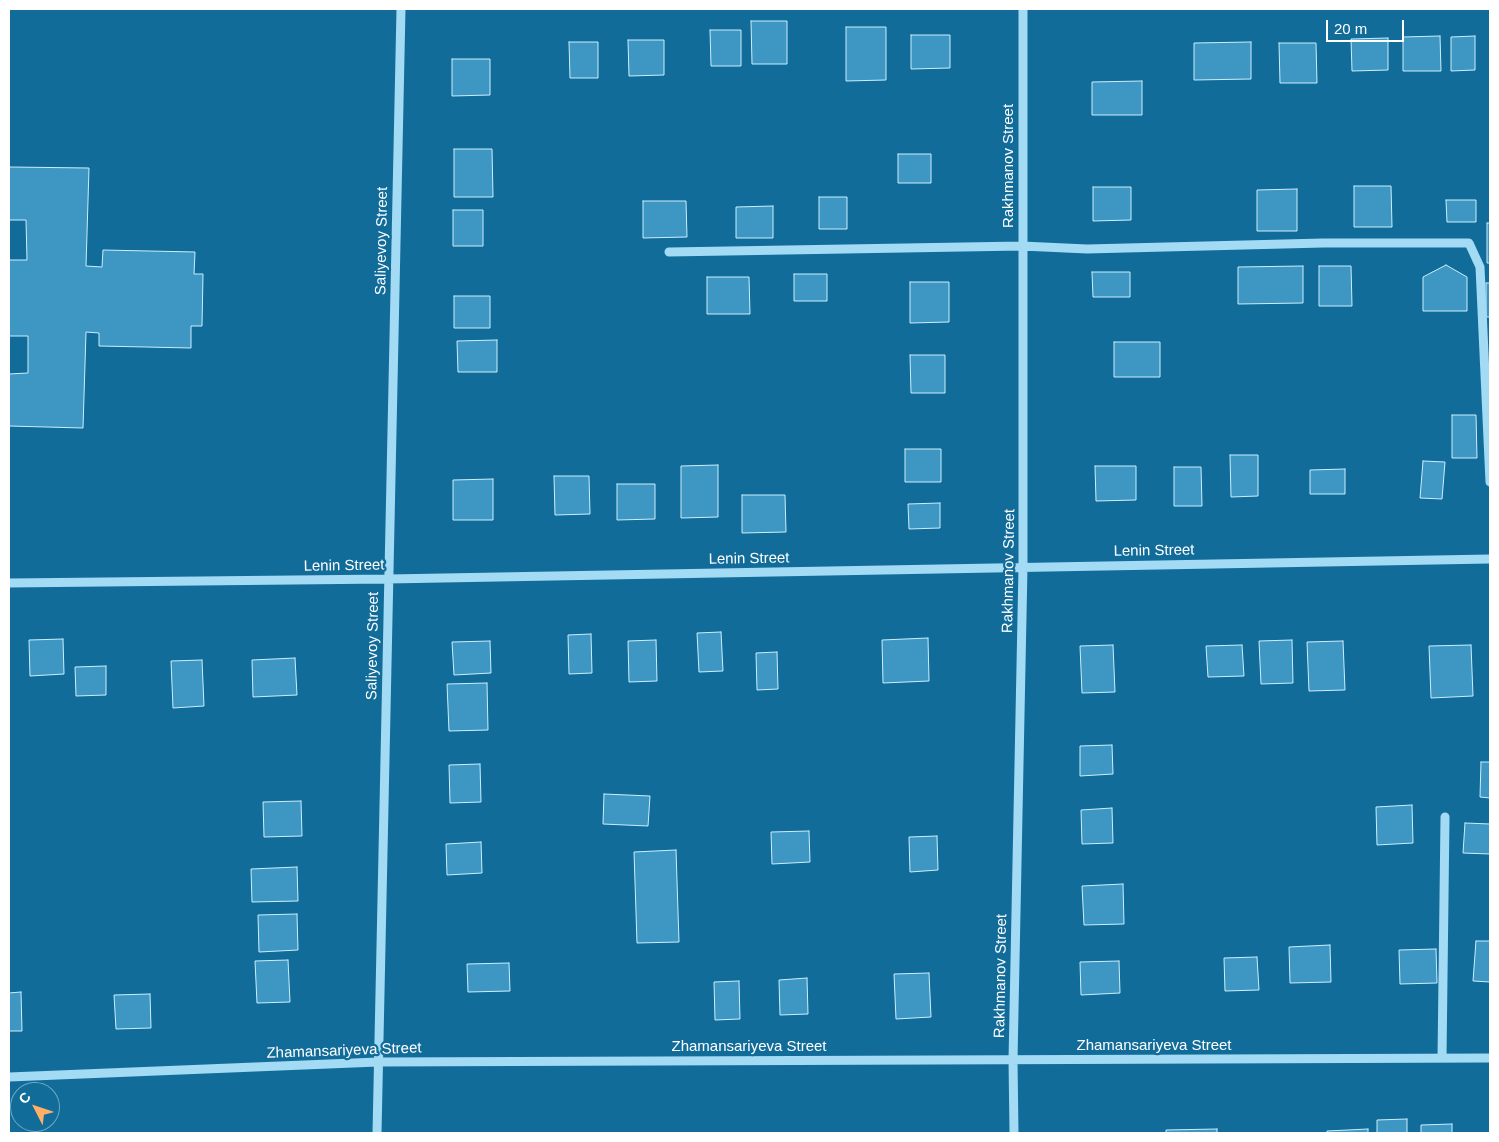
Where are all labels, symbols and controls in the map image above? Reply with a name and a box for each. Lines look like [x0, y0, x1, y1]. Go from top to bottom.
scale bar [1329, 10, 1406, 42]
text: 20 m [1334, 20, 1367, 37]
street label: Rakhmanov Street [1000, 104, 1018, 228]
street label: Saliyevoy Street [372, 187, 392, 295]
street label: Rakhmanov Street [999, 509, 1019, 633]
street label: Lenin Street [1113, 541, 1195, 561]
street label: Lenin Street [708, 549, 790, 569]
street label: Lenin Street [303, 556, 385, 576]
street label: Saliyevoy Street [363, 592, 383, 700]
street label: Rakhmanov Street [991, 914, 1011, 1038]
street label: Zhamansariyeva Street [1076, 1037, 1232, 1055]
street label: Zhamansariyeva Street [671, 1038, 827, 1056]
street label: Zhamansariyeva Street [266, 1039, 422, 1063]
north arrow [10, 1082, 60, 1132]
text: С [15, 1089, 34, 1107]

